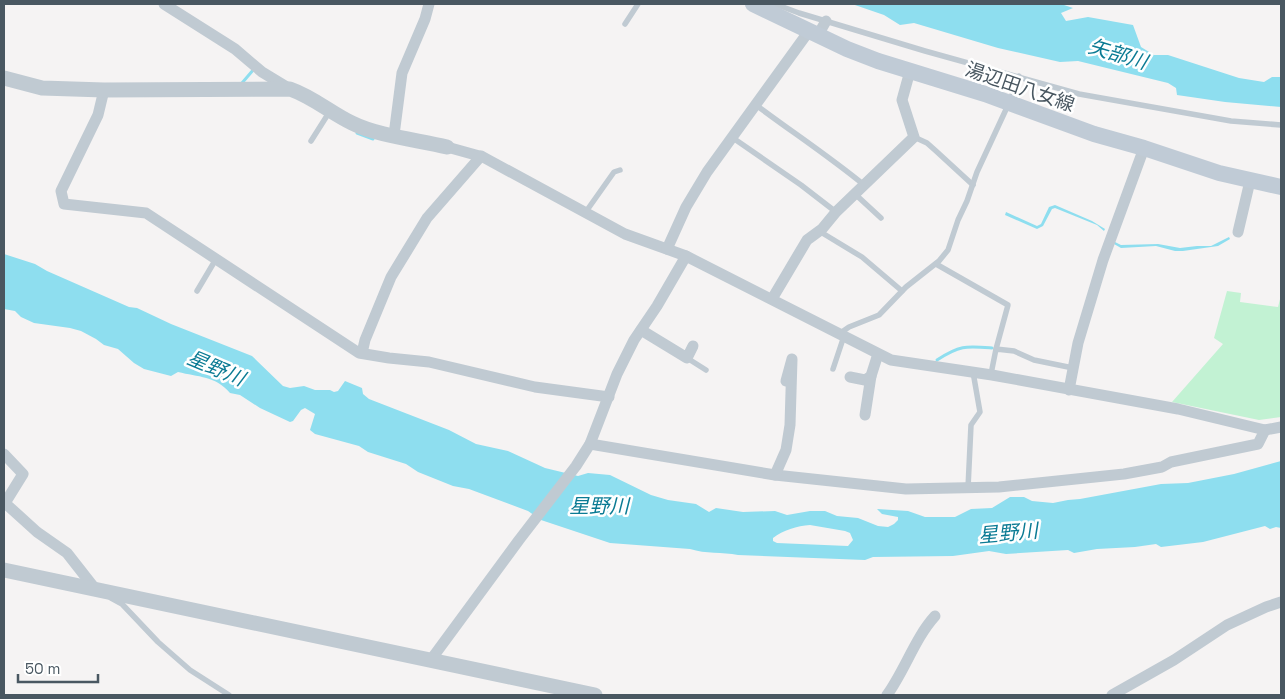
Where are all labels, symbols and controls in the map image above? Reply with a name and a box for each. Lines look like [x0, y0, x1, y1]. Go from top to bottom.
water label: 矢部川 [1086, 33, 1152, 76]
street label: 湯辺田八女線 [962, 57, 1078, 117]
water label: 星野川 [183, 344, 251, 392]
water label: 星野川 [569, 493, 631, 519]
water label: 星野川 [977, 517, 1041, 549]
scale bar [18, 652, 98, 684]
text: 50 m [25, 659, 60, 678]

